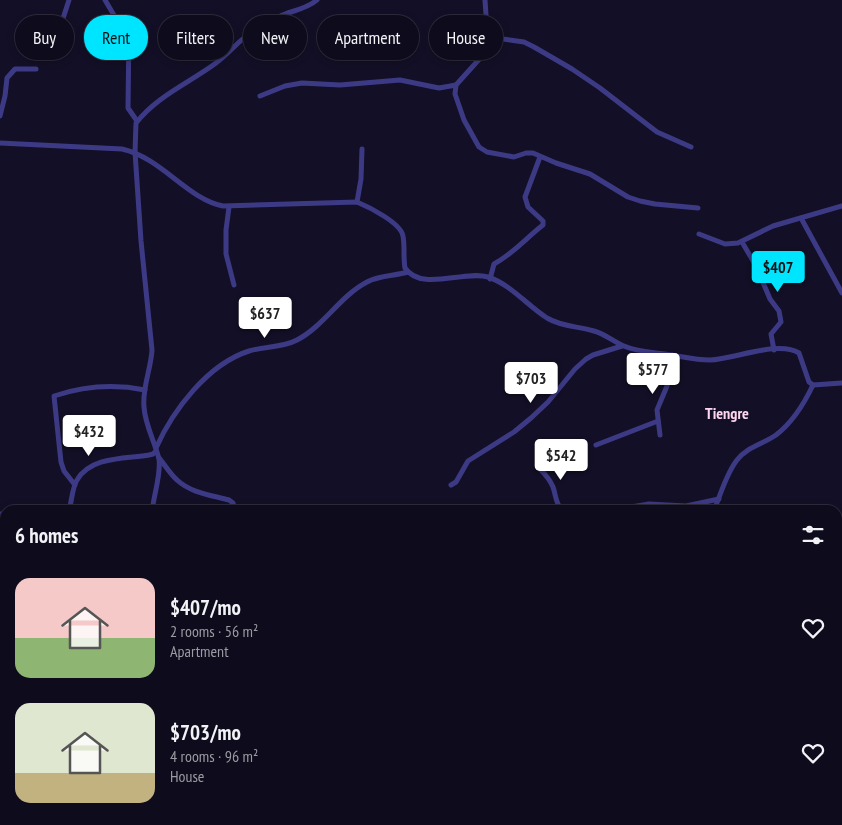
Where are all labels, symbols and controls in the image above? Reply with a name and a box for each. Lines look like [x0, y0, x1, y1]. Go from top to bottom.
chip: Buy [15, 15, 74, 60]
chip: Rent [84, 15, 148, 60]
chip: Filters [158, 15, 233, 60]
chip: New [243, 15, 307, 60]
chip: Apartment [317, 15, 419, 60]
chip: House [429, 15, 503, 60]
pin: $407 [748, 250, 808, 293]
text: $407 [763, 257, 793, 277]
pin: $637 [235, 296, 295, 339]
text: $637 [250, 303, 280, 323]
pin: $577 [623, 352, 683, 395]
text: $577 [638, 359, 668, 379]
pin: $703 [501, 362, 561, 404]
text: $703 [516, 368, 546, 388]
district label: Tiengre [705, 403, 749, 423]
pin: $432 [59, 414, 119, 457]
text: $432 [74, 421, 104, 441]
pin: $542 [531, 438, 591, 481]
text: $542 [546, 445, 576, 465]
icon: filters [799, 521, 827, 549]
text: 6 homes [15, 522, 78, 549]
text: $407/mo [170, 594, 241, 621]
icon: home [55, 598, 115, 658]
icon: heart [799, 614, 827, 642]
text: 2 rooms · 56 m² [170, 621, 258, 641]
text: Apartment [170, 641, 229, 661]
text: $703/mo [170, 719, 241, 746]
icon: home [55, 723, 115, 783]
icon: heart [799, 739, 827, 767]
text: 4 rooms · 96 m² [170, 746, 258, 766]
text: House [170, 766, 204, 786]

